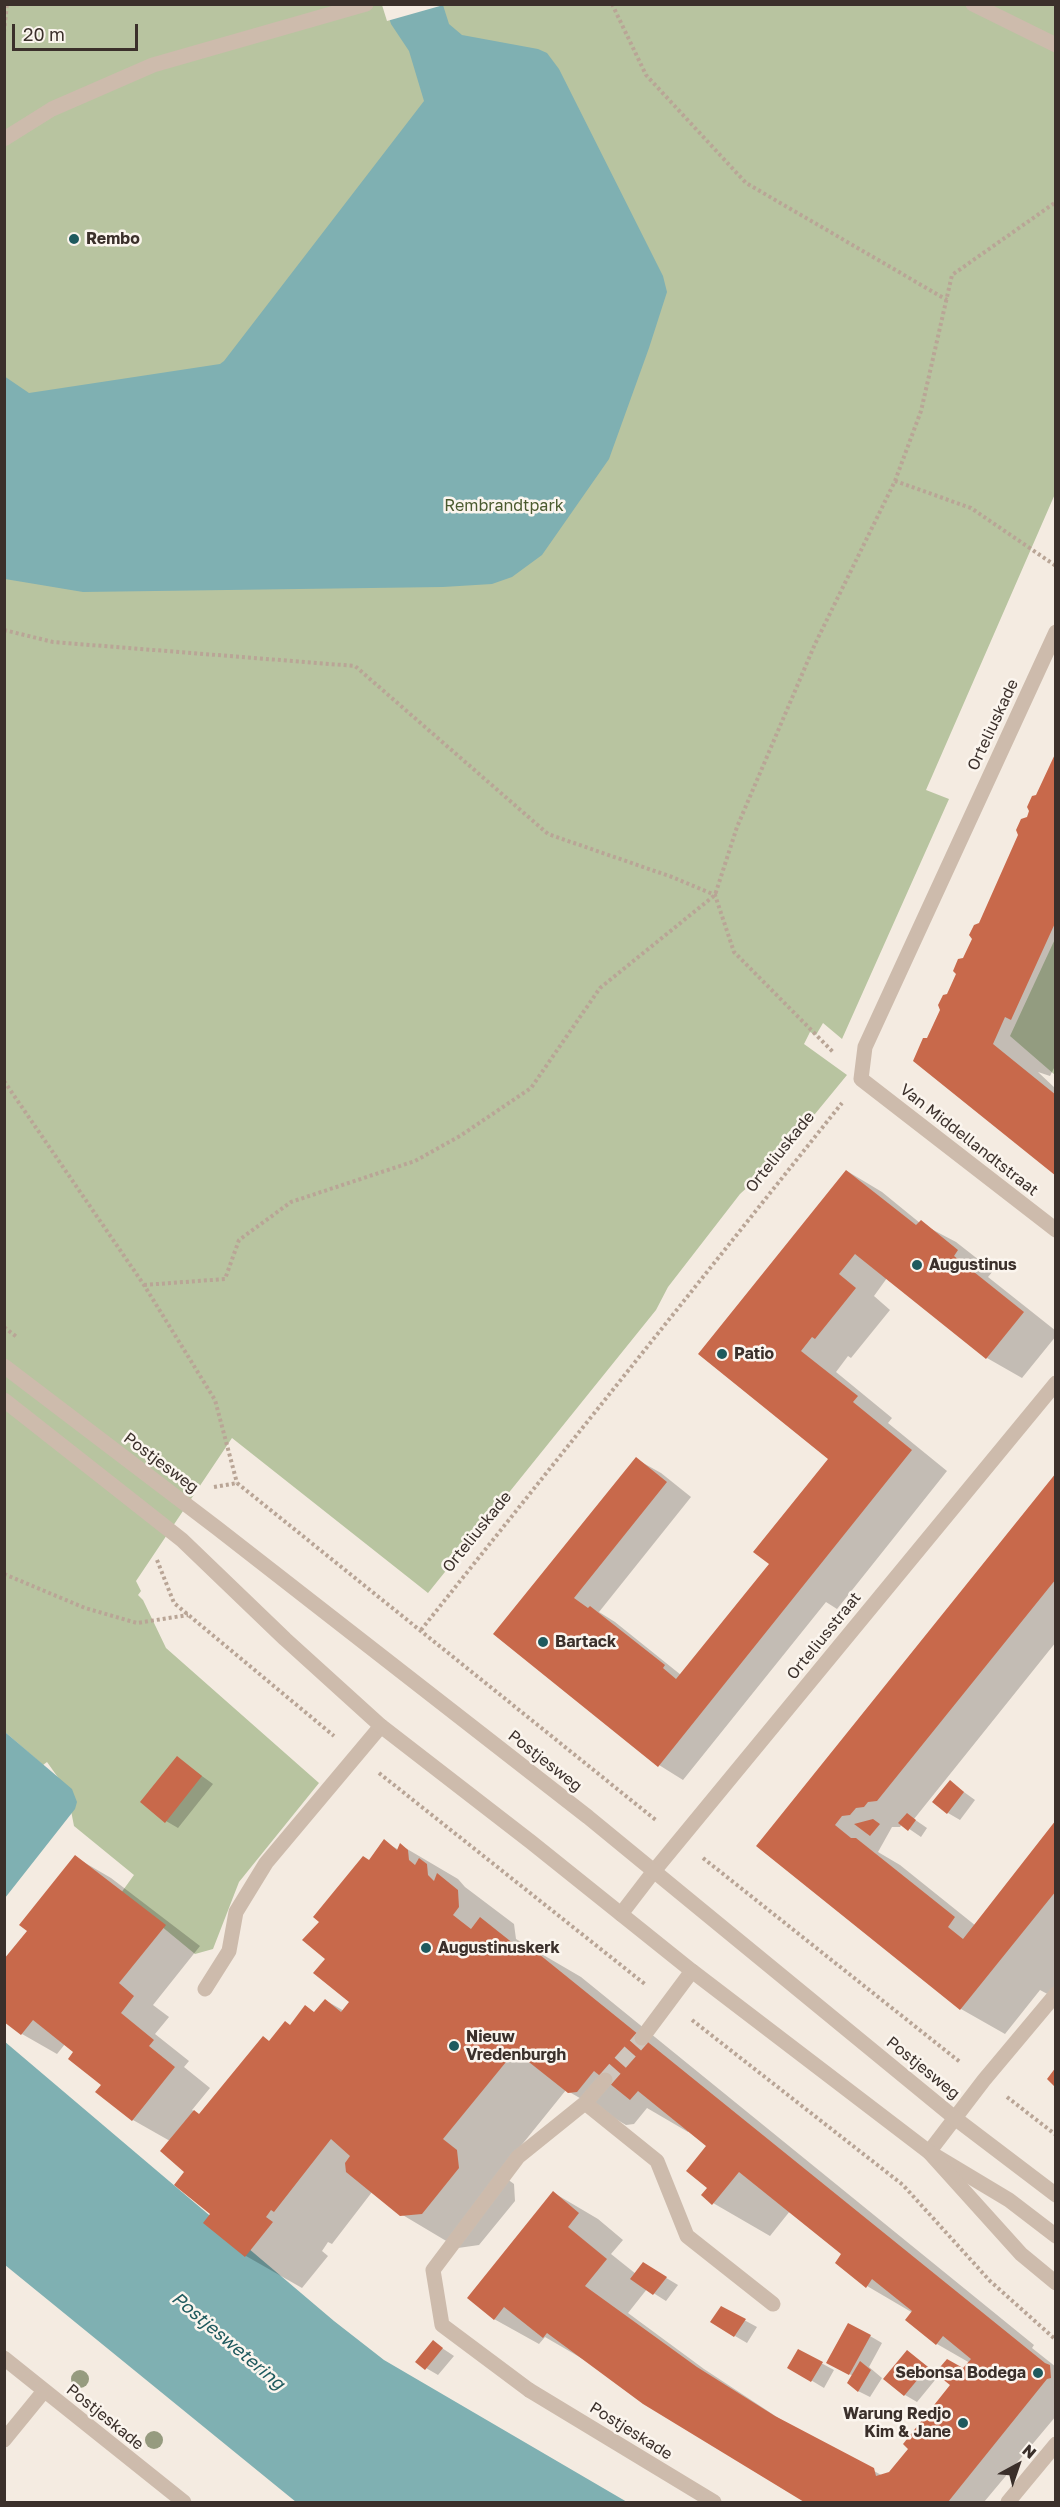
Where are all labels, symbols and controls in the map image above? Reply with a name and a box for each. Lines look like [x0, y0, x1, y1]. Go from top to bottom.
scale bar [15, 12, 141, 50]
text: 20 m [23, 23, 65, 45]
place label: Rembo [86, 229, 140, 249]
marker: Rembo [67, 232, 81, 246]
park label: Rembrandtpark [444, 496, 564, 516]
street label: Orteliuskade [963, 676, 1023, 774]
street label: Van Middellandtstraat [896, 1080, 1042, 1200]
street label: Orteliuskade [741, 1108, 819, 1196]
place label: Augustinus [929, 1255, 1017, 1275]
marker: Augustinus [910, 1258, 924, 1272]
place label: Patio [734, 1344, 774, 1364]
marker: Patio [715, 1347, 729, 1361]
street label: Postjesweg [120, 1429, 202, 1497]
street label: Orteliuskade [438, 1488, 516, 1576]
street label: Orteliusstraat [783, 1588, 865, 1684]
place label: Bartack [555, 1632, 616, 1652]
marker: Bartack [536, 1635, 550, 1649]
street label: Postjesweg [504, 1726, 586, 1796]
place label: Augustinuskerk [438, 1938, 560, 1958]
marker: Augustinuskerk [419, 1941, 433, 1955]
place label: Nieuw Vredenburgh [466, 2027, 566, 2065]
street label: Postjesweg [882, 2033, 964, 2103]
marker: Nieuw Vredenburgh [447, 2039, 461, 2053]
water label: Postjeswetering [167, 2288, 289, 2394]
place label: Sebonsa Bodega [895, 2363, 1026, 2383]
marker: Sebonsa Bodega [1031, 2366, 1045, 2380]
street label: Postjeskade [62, 2380, 148, 2454]
street label: Postjeskade [586, 2398, 676, 2464]
place label: Warung Redjo Kim & Jane [843, 2404, 951, 2442]
marker: Warung Redjo Kim & Jane [956, 2416, 970, 2430]
north arrow [988, 2435, 1048, 2495]
text: N [1018, 2440, 1041, 2463]

